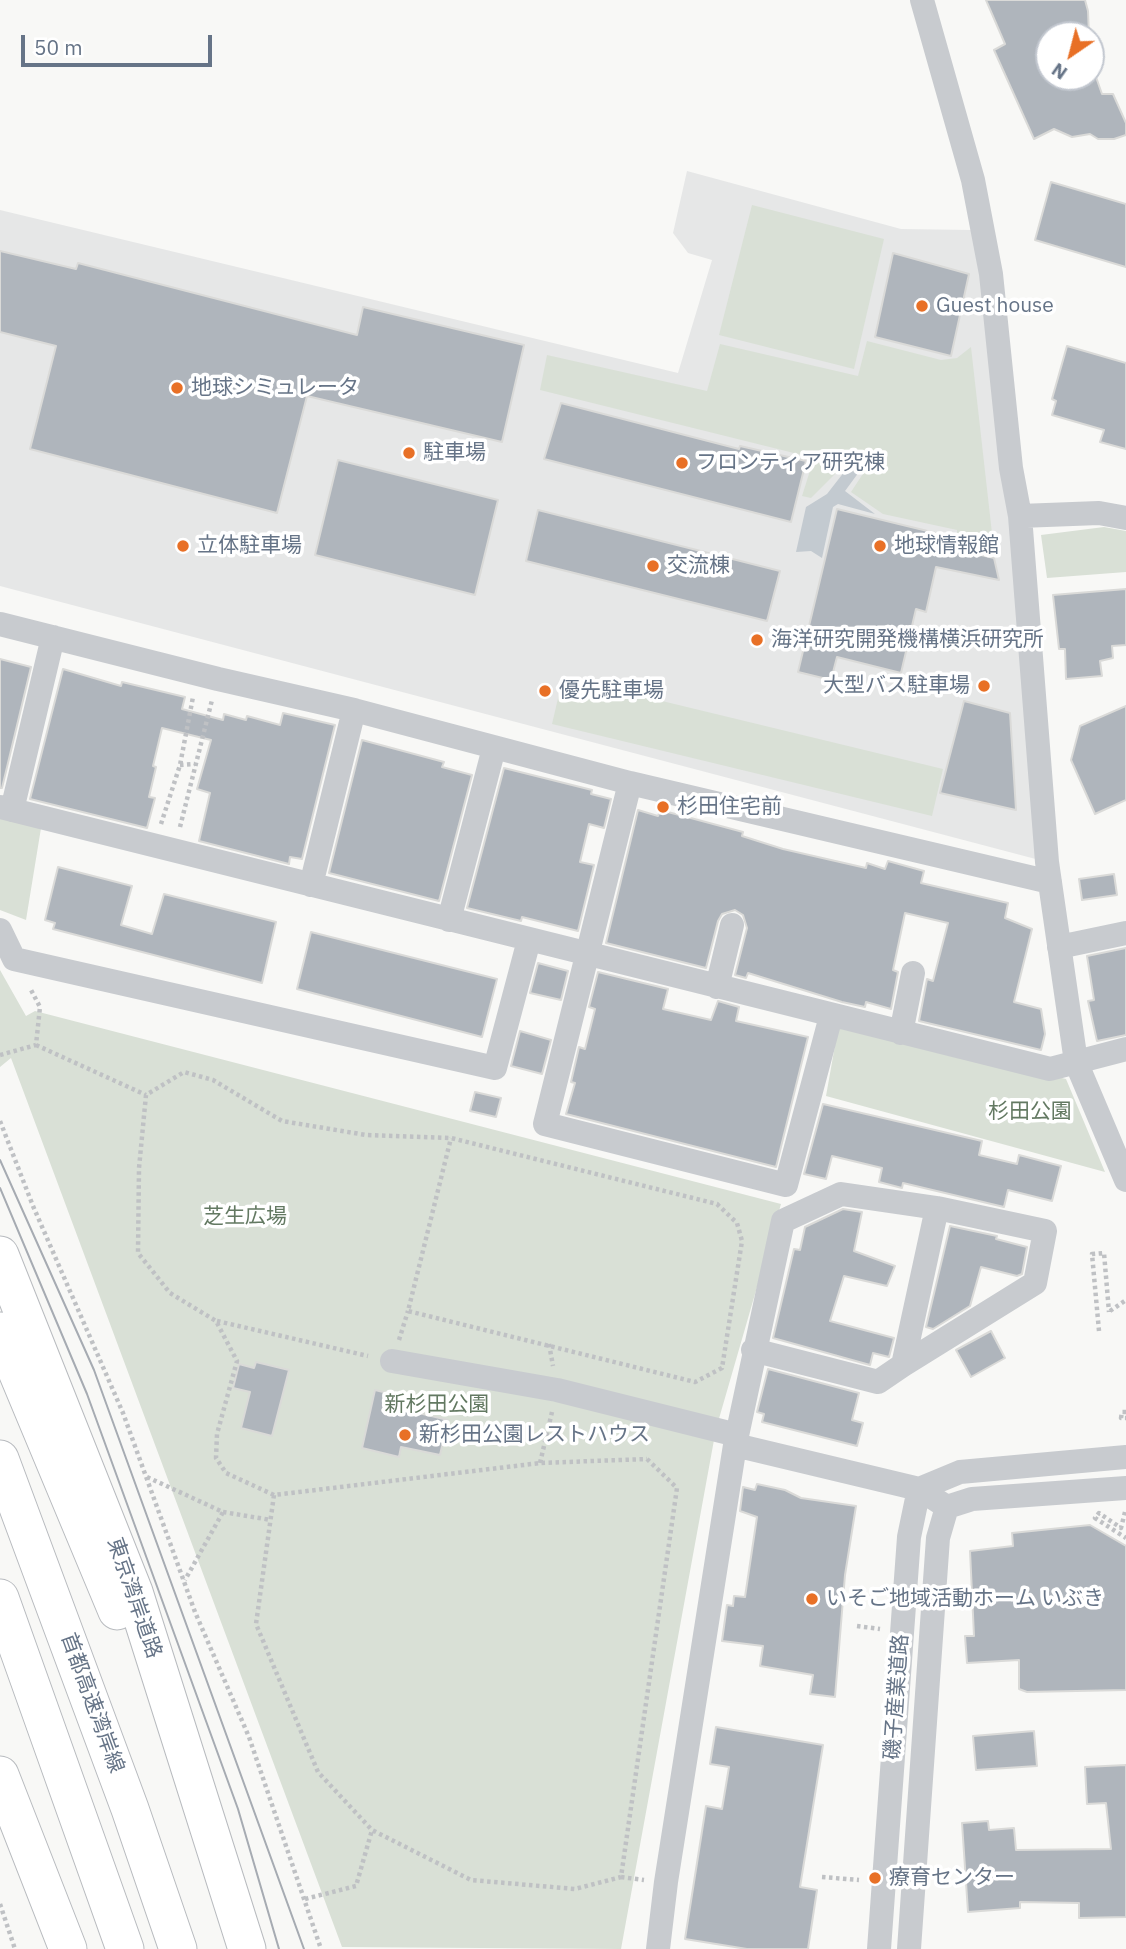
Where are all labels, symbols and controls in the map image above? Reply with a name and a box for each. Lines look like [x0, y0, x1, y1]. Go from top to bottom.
scale bar [24, 21, 215, 65]
north arrow [1035, 21, 1105, 91]
text: 50 m [34, 33, 83, 61]
text: N [1047, 58, 1072, 85]
place label: Guest house [936, 293, 1054, 319]
marker: Guest house [914, 298, 930, 314]
place label: 地球シミュレータ [191, 375, 359, 401]
marker: 地球シミュレータ [169, 380, 185, 396]
place label: 駐車場 [423, 440, 486, 466]
marker: 駐車場 [401, 445, 417, 461]
place label: フロンティア研究棟 [696, 450, 885, 476]
marker: フロンティア研究棟 [674, 455, 690, 471]
place label: 立体駐車場 [197, 533, 302, 559]
place label: 地球情報館 [894, 533, 999, 559]
marker: 立体駐車場 [175, 538, 191, 554]
marker: 地球情報館 [872, 538, 888, 554]
place label: 交流棟 [667, 553, 730, 579]
marker: 交流棟 [645, 558, 661, 574]
place label: 海洋研究開発機構横浜研究所 [771, 627, 1044, 653]
marker: 海洋研究開発機構横浜研究所 [749, 632, 765, 648]
place label: 大型バス駐車場 [823, 673, 970, 699]
place label: 優先駐車場 [559, 678, 664, 704]
marker: 大型バス駐車場 [976, 678, 992, 694]
marker: 優先駐車場 [537, 683, 553, 699]
place label: 杉田住宅前 [677, 794, 782, 820]
marker: 杉田住宅前 [655, 799, 671, 815]
park label: 杉田公園 [988, 1099, 1072, 1125]
park label: 芝生広場 [203, 1204, 287, 1230]
park label: 新杉田公園 [385, 1392, 489, 1418]
place label: 新杉田公園レストハウス [419, 1422, 650, 1448]
marker: 新杉田公園レストハウス [397, 1427, 413, 1443]
street label: 東京湾岸道路 [102, 1534, 166, 1662]
place label: いそご地域活動ホーム いぶき [826, 1586, 1104, 1612]
marker: いそご地域活動ホーム いぶき [804, 1591, 820, 1607]
street label: 首都高速湾岸線 [55, 1630, 129, 1776]
street label: 磯子産業道路 [880, 1633, 914, 1761]
place label: 療育センター [889, 1865, 1015, 1891]
marker: 療育センター [867, 1870, 883, 1886]

